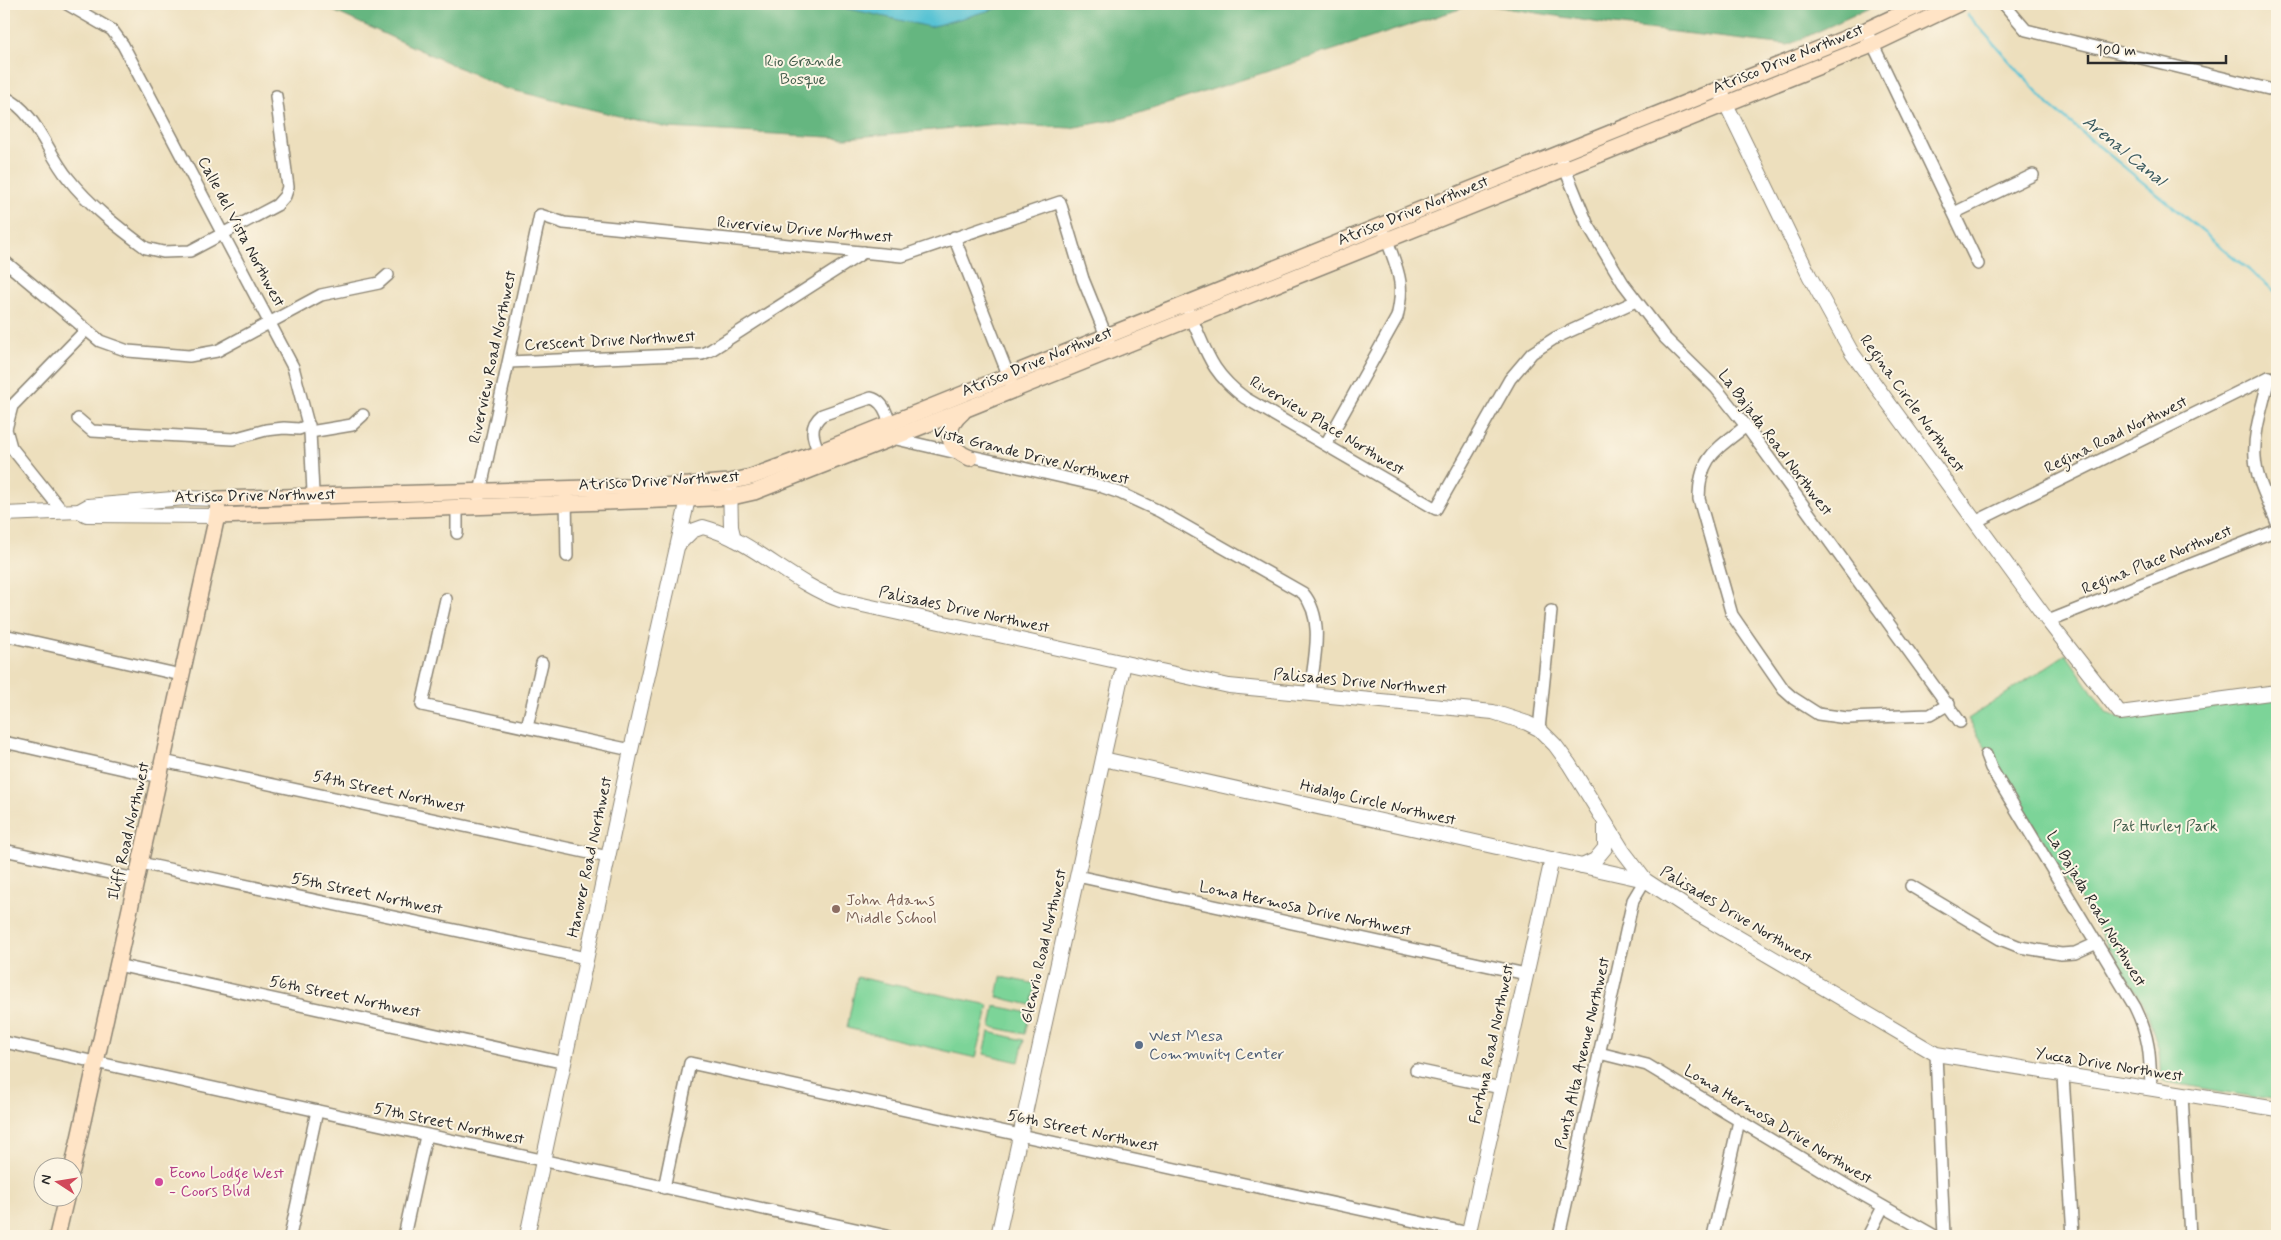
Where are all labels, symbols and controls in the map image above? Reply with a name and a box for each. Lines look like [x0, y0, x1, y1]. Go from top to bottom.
street label: Atrisco Drive Northwest [1709, 19, 1867, 99]
scale bar [2088, 32, 2226, 64]
text: 100 m [2096, 41, 2136, 61]
park label: Rio Grande Bosque [764, 51, 842, 90]
water label: Arenal Canal [2077, 110, 2172, 193]
street label: Calle del Vista Northwest [192, 153, 290, 311]
street label: Atrisco Drive Northwest [1334, 171, 1492, 251]
street label: Riverview Drive Northwest [716, 212, 894, 248]
street label: Riverview Road Northwest [464, 269, 522, 445]
street label: Atrisco Drive Northwest [958, 322, 1116, 402]
street label: Crescent Drive Northwest [524, 326, 696, 356]
street label: Regina Circle Northwest [1854, 331, 1969, 478]
street label: La Bajada Road Northwest [1713, 365, 1837, 521]
street label: Riverview Place Northwest [1246, 371, 1408, 481]
street label: Regina Road Northwest [2041, 391, 2192, 480]
street label: Vista Grande Drive Northwest [931, 421, 1131, 491]
street label: Atrisco Drive Northwest [578, 466, 740, 496]
street label: Atrisco Drive Northwest [174, 484, 336, 508]
street label: Regina Place Northwest [2079, 520, 2236, 601]
street label: Palisades Drive Northwest [877, 582, 1051, 638]
street label: Palisades Drive Northwest [1273, 664, 1447, 700]
street label: Iliff Road Northwest [103, 760, 155, 902]
street label: 54th Street Northwest [311, 766, 467, 818]
street label: Hanover Road Northwest [563, 775, 617, 939]
street label: Hidalgo Circle Northwest [1298, 775, 1458, 831]
park label: Pat Hurley Park [2112, 816, 2218, 837]
street label: La Bajada Road Northwest [2041, 827, 2151, 991]
street label: Palisades Drive Northwest [1656, 861, 1816, 969]
street label: Glenrio Road Northwest [1016, 867, 1072, 1025]
street label: 55th Street Northwest [290, 868, 444, 920]
street label: Loma Hermosa Drive Northwest [1197, 876, 1413, 942]
place label: John Adams Middle School [846, 890, 937, 929]
marker: John Adams Middle School [830, 903, 842, 915]
street label: Punta Alta Avenue Northwest [1551, 955, 1615, 1151]
street label: Fortuna Road Northwest [1465, 962, 1519, 1126]
street label: 56th Street Northwest [267, 971, 423, 1023]
place label: West Mesa Community Center [1149, 1026, 1285, 1065]
marker: West Mesa Community Center [1133, 1039, 1145, 1051]
street label: Yucca Drive Northwest [2034, 1043, 2184, 1087]
street label: Loma Hermosa Drive Northwest [1680, 1060, 1876, 1190]
street label: 57th Street Northwest [372, 1098, 526, 1150]
street label: 56th Street Northwest [1005, 1105, 1161, 1157]
north arrow [32, 1158, 82, 1208]
place label: Econo Lodge West - Coors Blvd [169, 1163, 284, 1202]
text: N [36, 1173, 56, 1186]
marker: Econo Lodge West - Coors Blvd [153, 1176, 165, 1188]

